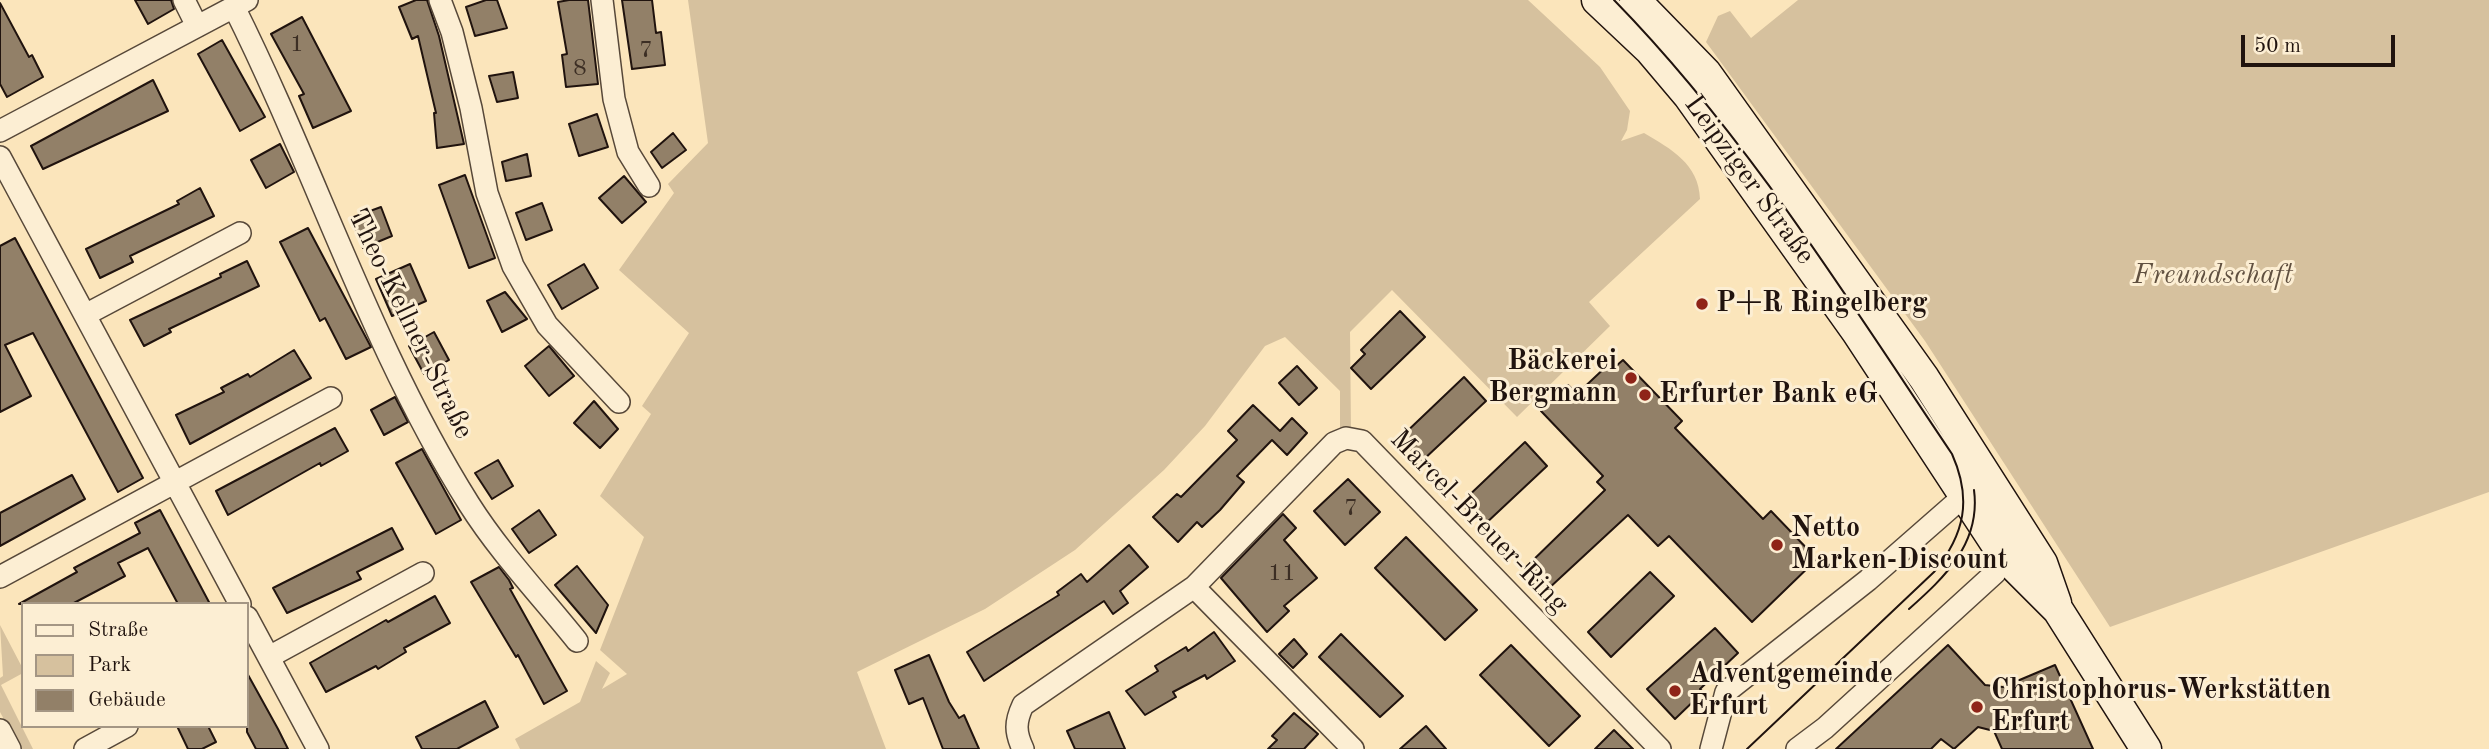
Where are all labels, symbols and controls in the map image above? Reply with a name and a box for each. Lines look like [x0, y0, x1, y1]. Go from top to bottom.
scale bar [2244, 21, 2398, 65]
house number: 1 [290, 31, 304, 59]
text: 50 m [2254, 36, 2301, 57]
house number: 7 [639, 37, 653, 65]
house number: 8 [573, 55, 587, 83]
street label: Leipziger Straße [1676, 89, 1822, 271]
street label: Theo-Kellner-Straße [340, 204, 480, 444]
park label: Freundschaft [2133, 259, 2293, 293]
place label: P+R Ringelberg [1716, 287, 1928, 321]
marker: P+R Ringelberg [1694, 296, 1710, 312]
place label: Bäckerei Bergmann [1488, 345, 1617, 411]
marker: Bäckerei Bergmann [1623, 370, 1639, 386]
place label: Erfurter Bank eG [1659, 378, 1878, 412]
marker: Erfurter Bank eG [1637, 387, 1653, 403]
street label: Marcel-Breuer-Ring [1383, 423, 1575, 621]
house number: 7 [1344, 495, 1358, 523]
place label: Netto Marken-Discount [1791, 512, 2008, 578]
marker: Netto Marken-Discount [1769, 537, 1785, 553]
house number: 11 [1268, 560, 1296, 588]
legend [21, 602, 248, 728]
text: Straße [88, 620, 148, 641]
text: Park [88, 655, 131, 676]
place label: Adventgemeinde Erfurt [1689, 658, 1893, 724]
place label: Christophorus-Werkstätten Erfurt [1991, 674, 2331, 740]
marker: Adventgemeinde Erfurt [1667, 683, 1683, 699]
text: Gebäude [88, 690, 166, 711]
marker: Christophorus-Werkstätten Erfurt [1969, 699, 1985, 715]

